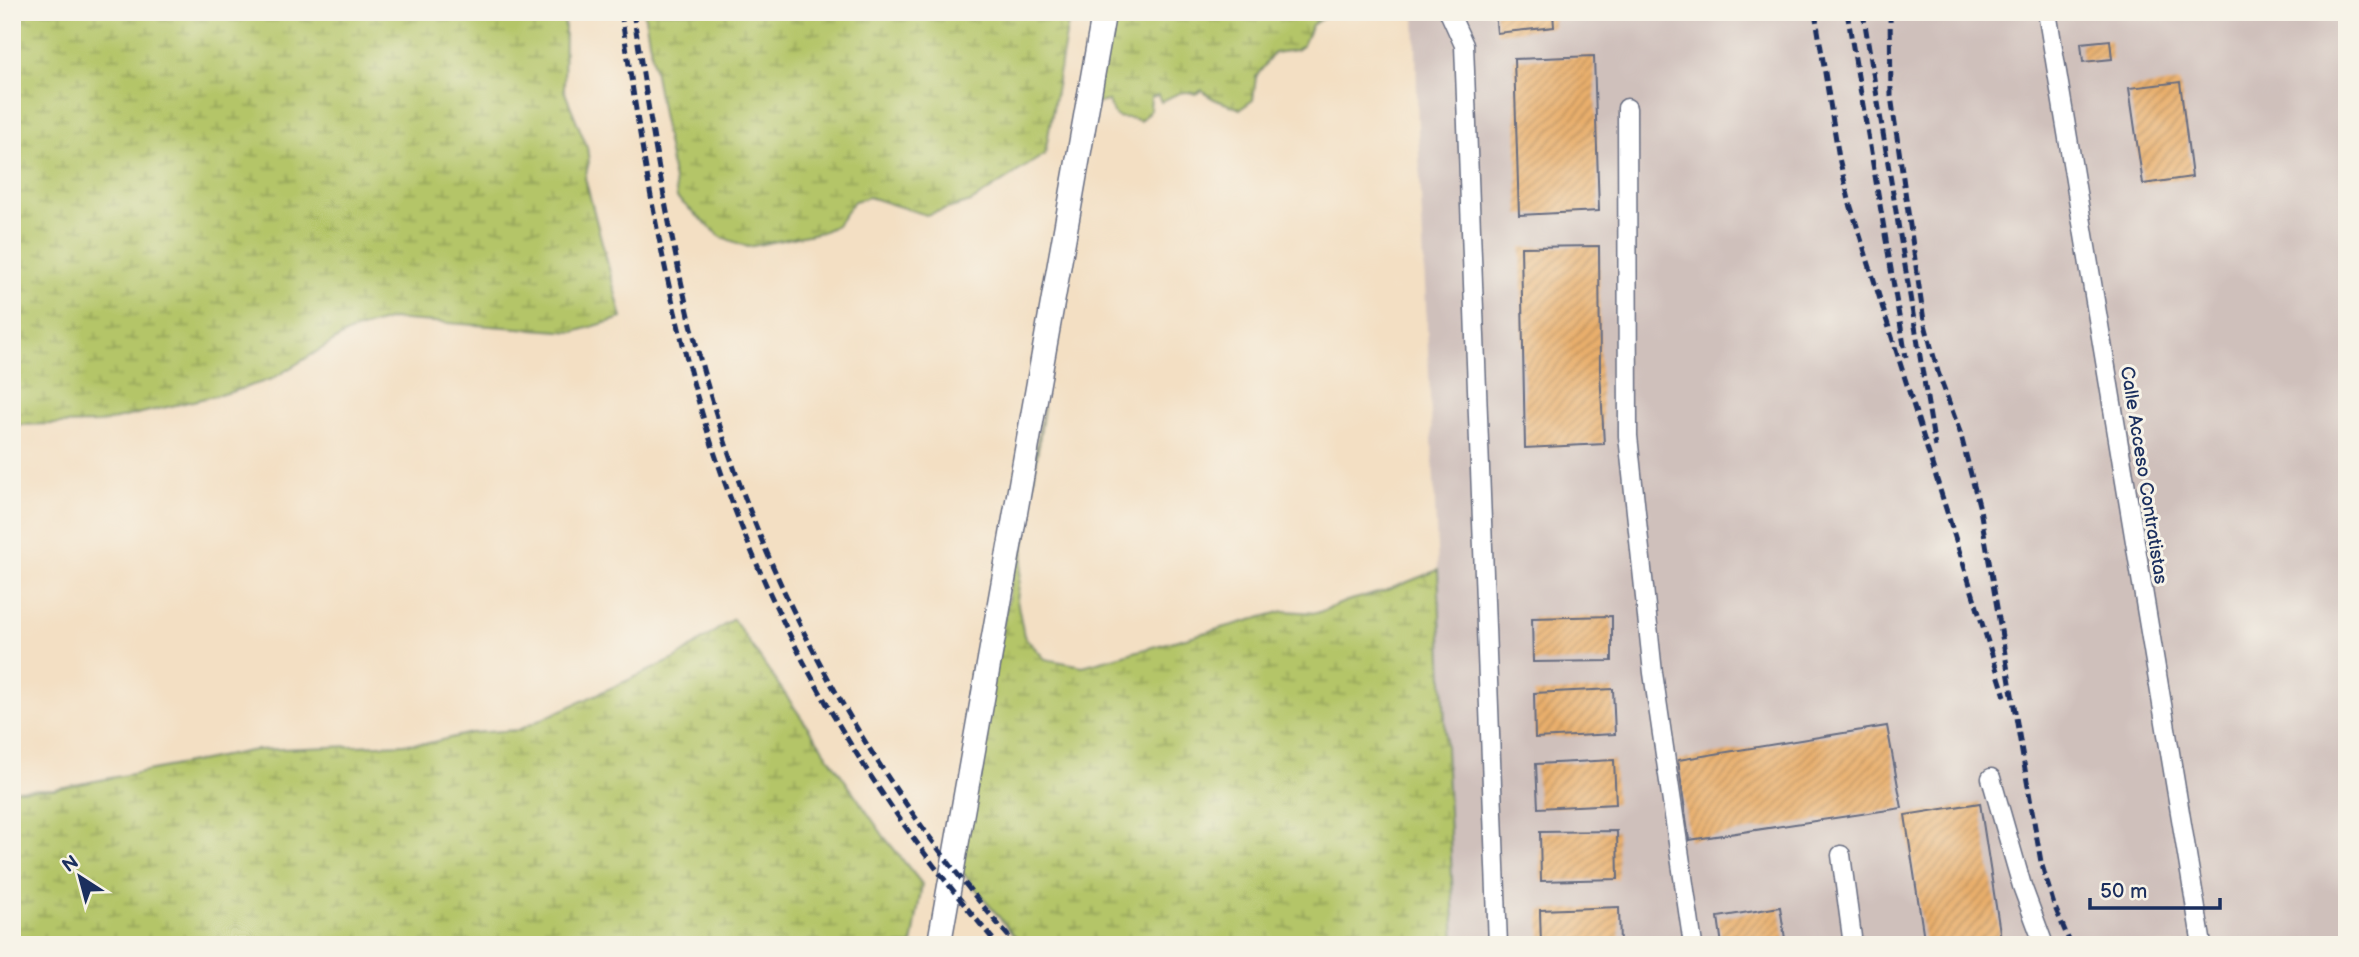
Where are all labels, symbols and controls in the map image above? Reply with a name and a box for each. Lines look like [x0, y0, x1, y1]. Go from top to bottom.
street label: Calle Acceso Contratistas [2115, 365, 2172, 586]
north arrow [46, 842, 116, 912]
text: N [58, 851, 83, 878]
scale bar [2090, 866, 2219, 910]
text: 50 m [2100, 879, 2147, 904]

